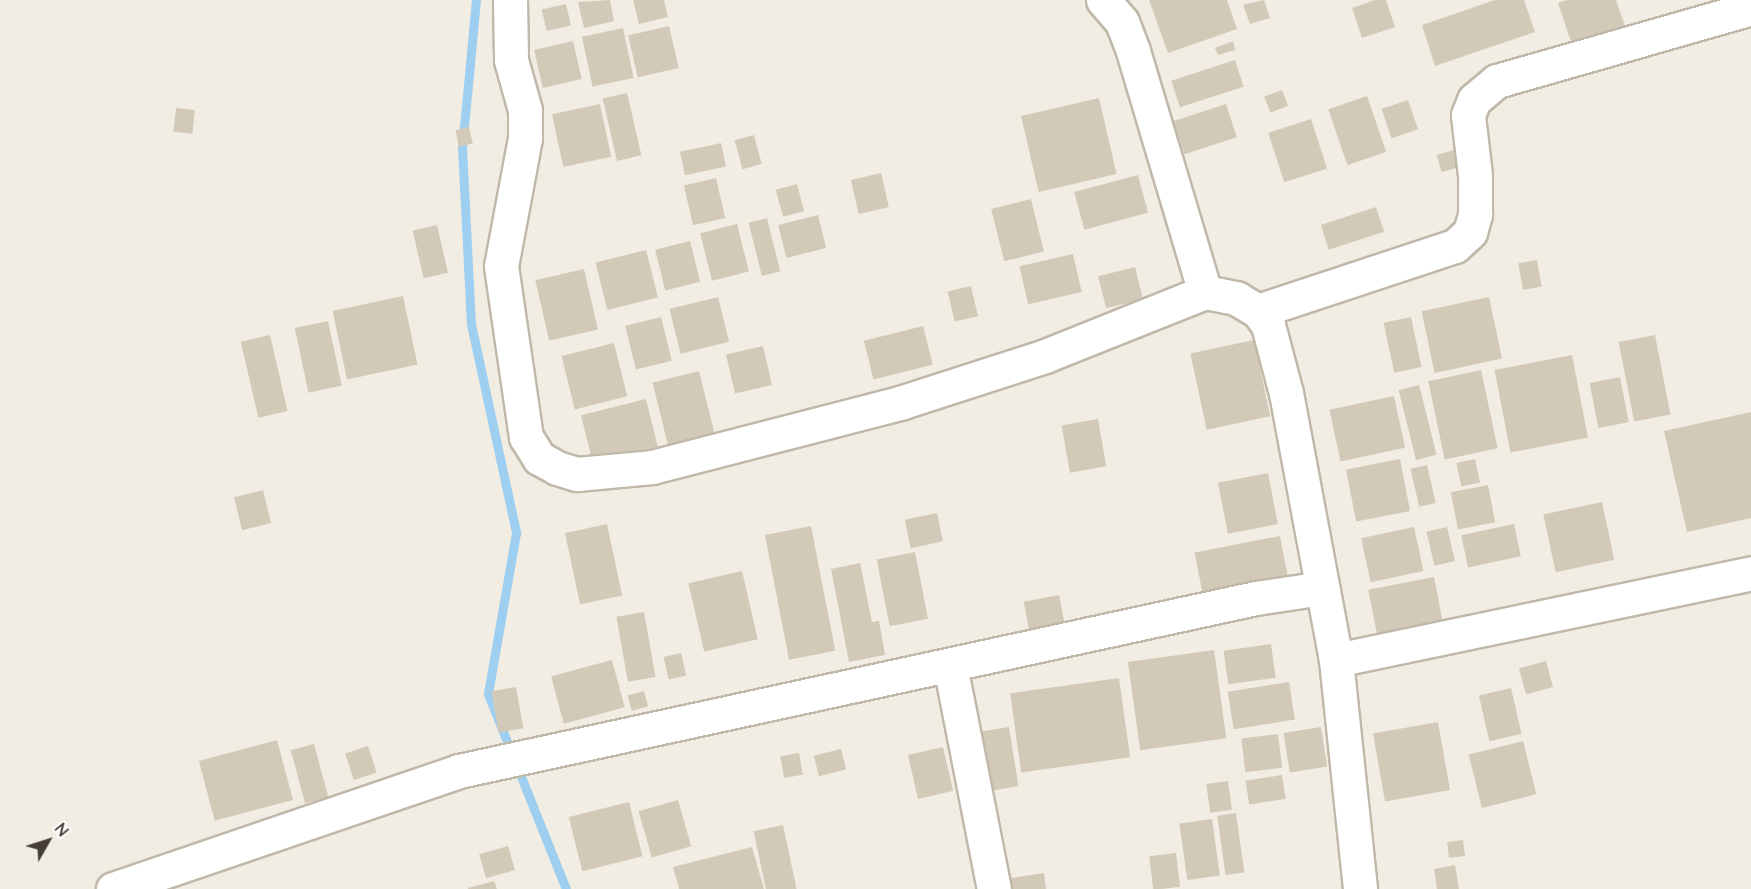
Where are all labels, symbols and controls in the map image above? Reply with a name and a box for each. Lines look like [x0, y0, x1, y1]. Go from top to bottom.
north arrow [18, 811, 78, 871]
text: N [51, 819, 73, 841]

